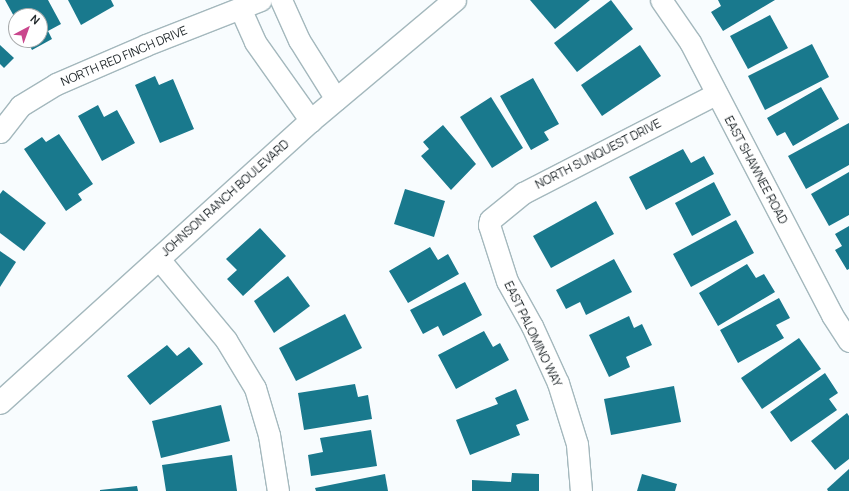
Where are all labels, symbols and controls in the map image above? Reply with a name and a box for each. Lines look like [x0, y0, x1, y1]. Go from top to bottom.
north arrow [8, 8, 48, 48]
text: N [28, 11, 43, 28]
street label: NORTH RED FINCH DRIVE [59, 23, 189, 89]
street label: EAST SHAWNEE ROAD [721, 113, 791, 227]
street label: NORTH SUNQUEST DRIVE [533, 116, 663, 192]
street label: JOHNSON RANCH BOULEVARD [158, 137, 292, 259]
street label: EAST PALOMINO WAY [501, 279, 565, 389]

